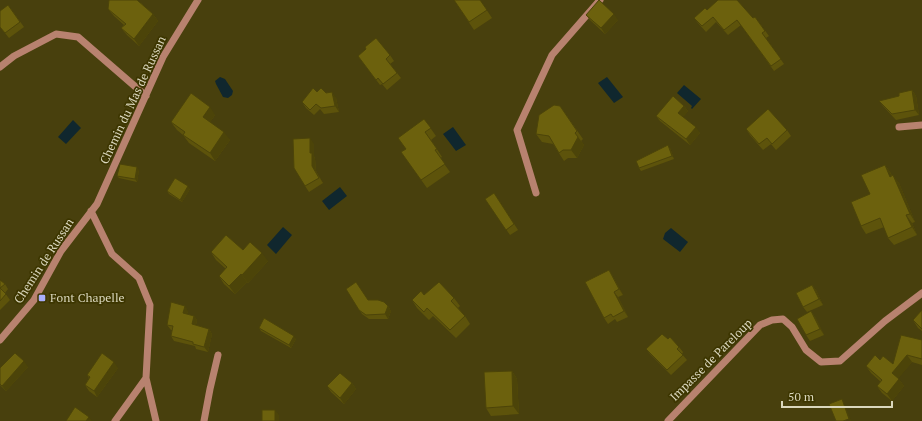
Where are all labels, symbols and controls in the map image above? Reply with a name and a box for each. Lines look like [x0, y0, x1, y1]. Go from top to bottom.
street label: Chemin du Mas de Russan [96, 33, 169, 166]
street label: Chemin de Russan [10, 215, 77, 306]
place label: Font Chapelle [50, 290, 125, 305]
marker: Font Chapelle [37, 293, 47, 303]
street label: Impasse de Pareloup [666, 315, 755, 404]
scale bar [782, 383, 892, 409]
text: 50 m [788, 389, 815, 404]

